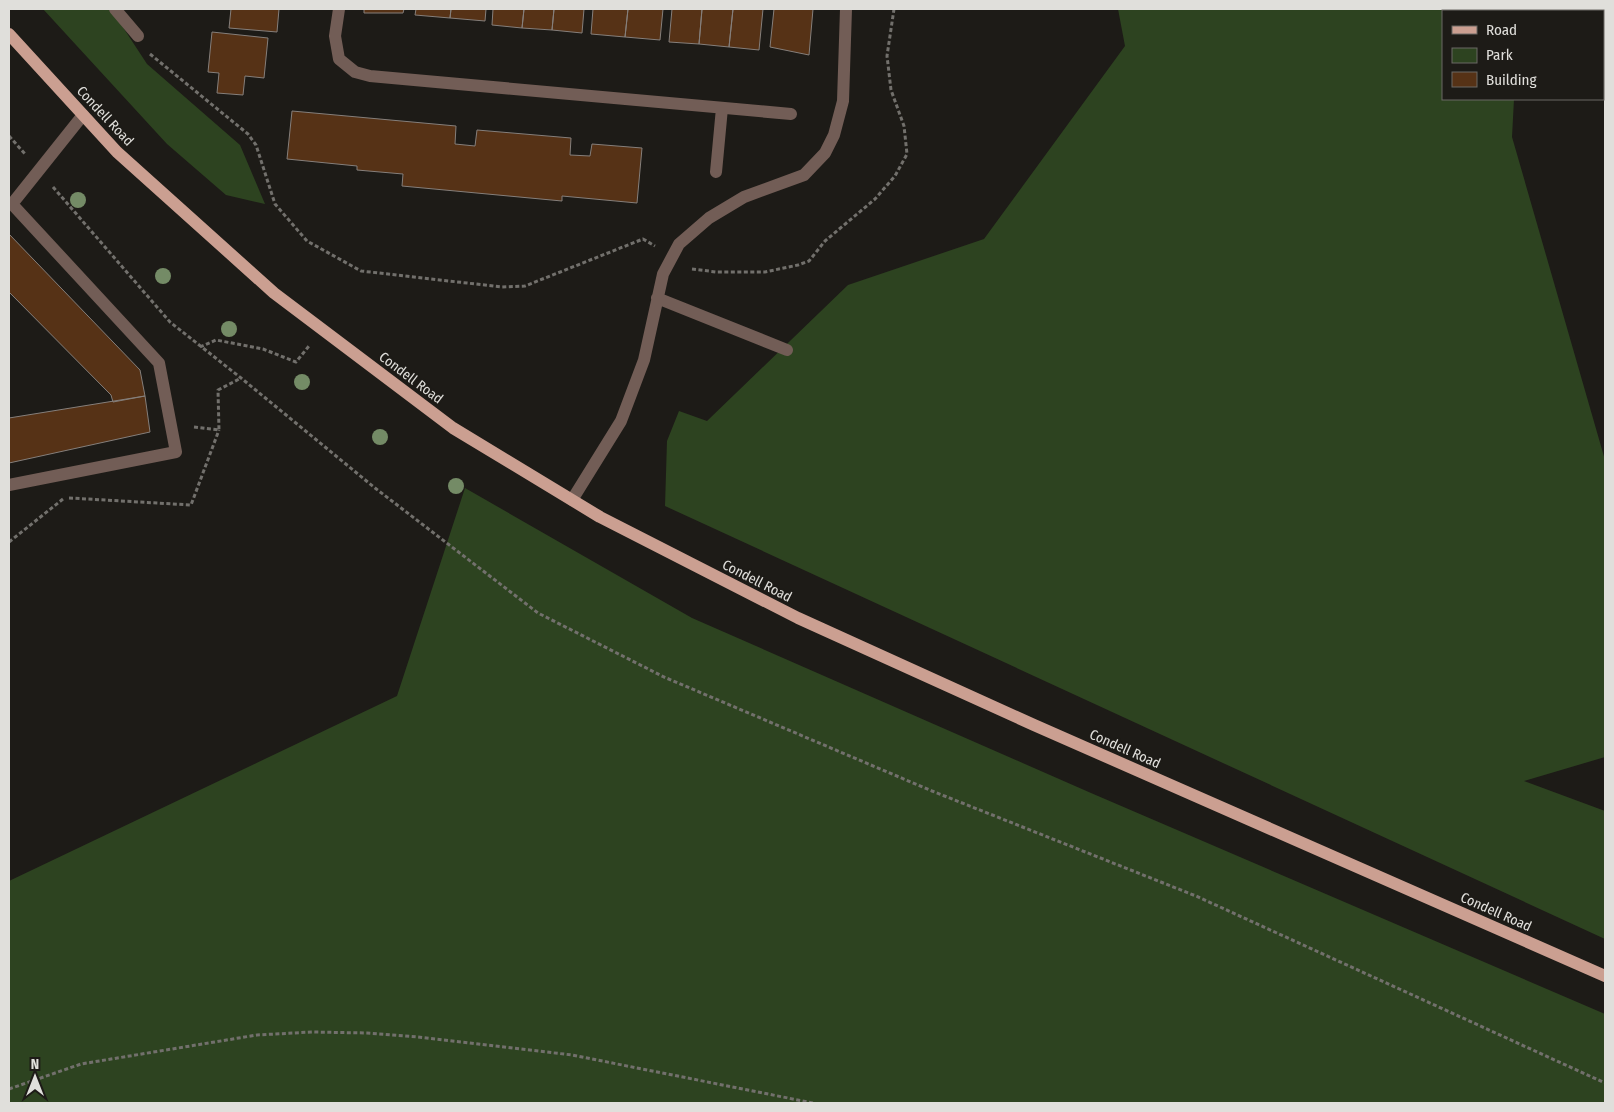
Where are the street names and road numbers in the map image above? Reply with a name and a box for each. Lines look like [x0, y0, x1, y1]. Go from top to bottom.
street label: Condell Road [73, 83, 137, 149]
street label: Condell Road [376, 348, 446, 408]
street label: Condell Road [719, 556, 795, 606]
street label: Condell Road [1087, 726, 1163, 772]
street label: Condell Road [1458, 889, 1534, 935]

